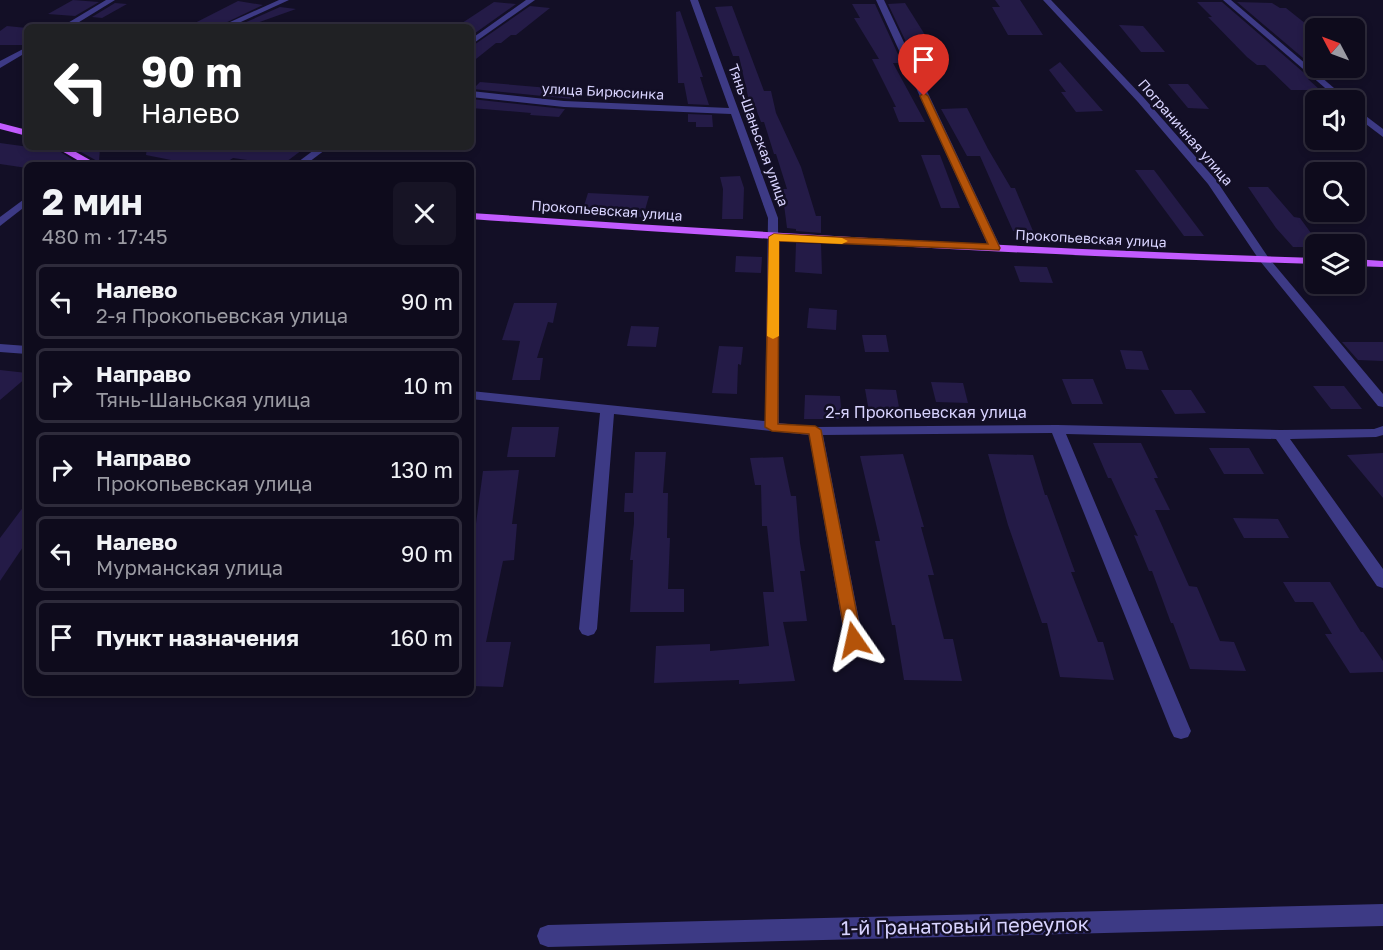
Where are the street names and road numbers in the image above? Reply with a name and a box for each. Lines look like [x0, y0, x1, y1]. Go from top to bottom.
street label: Тянь-Шаньская улица [725, 61, 793, 209]
street label: Пограничная улица [1135, 75, 1237, 189]
street label: улица Бирюсинка [541, 79, 665, 103]
street label: Прокопьевская улица [531, 196, 683, 224]
street label: Прокопьевская улица [1015, 226, 1167, 250]
street label: 2-я Прокопьевская улица [825, 402, 1027, 422]
street label: 1-й Гранатовый переулок [841, 911, 1089, 939]

